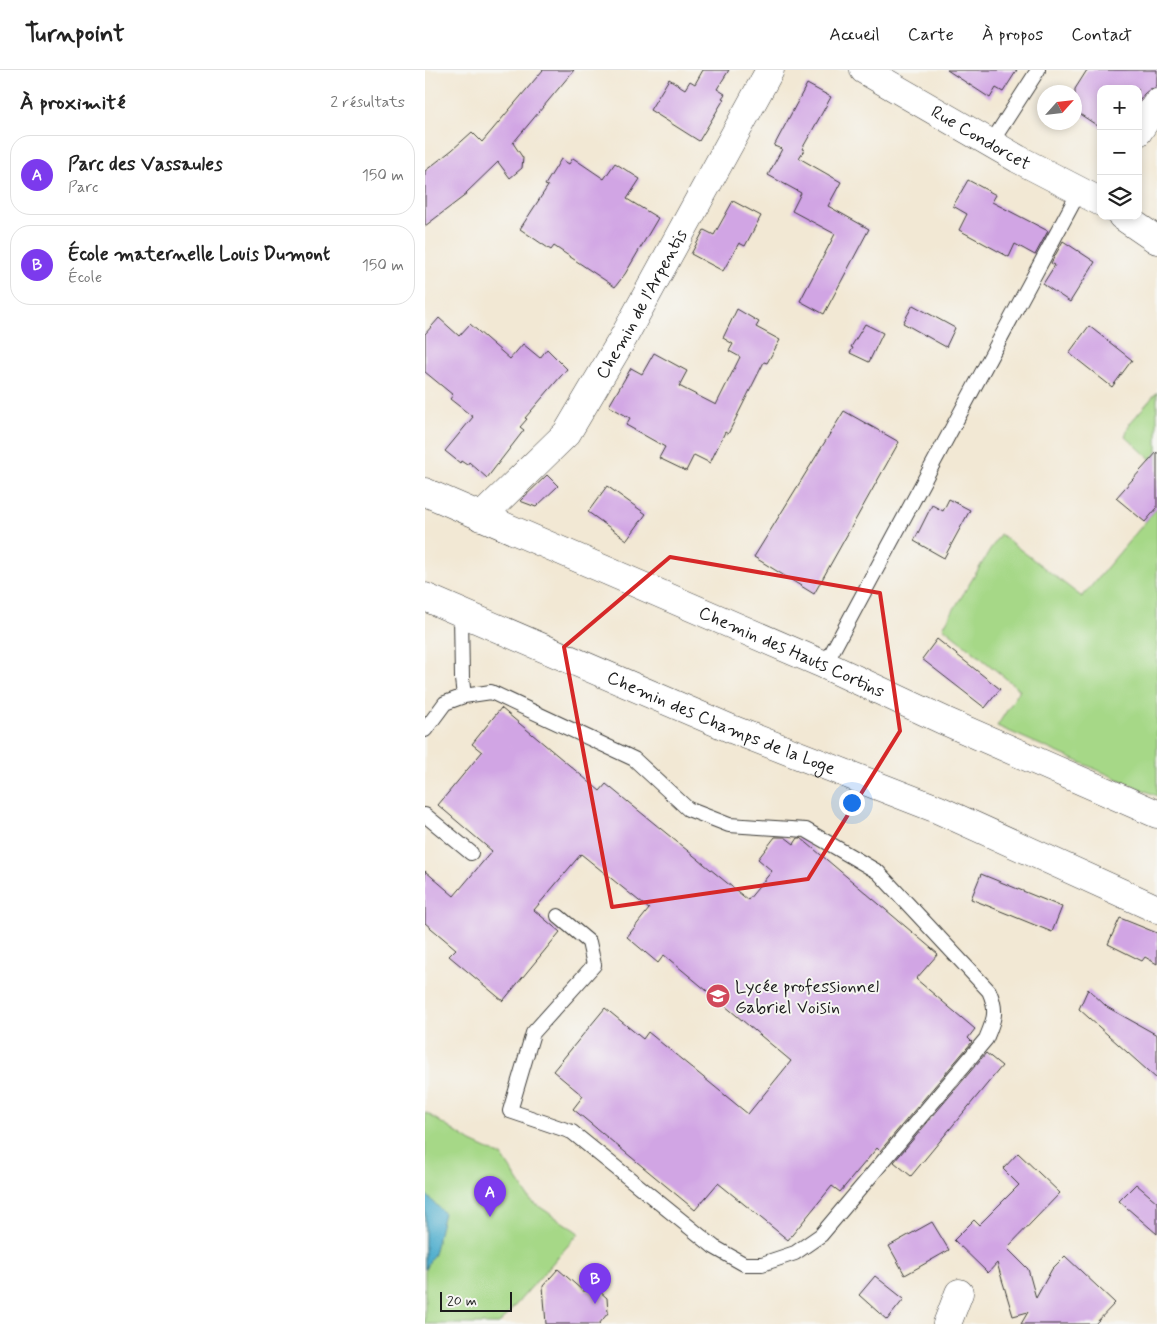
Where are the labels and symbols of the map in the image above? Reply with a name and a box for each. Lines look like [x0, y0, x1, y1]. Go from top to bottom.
north arrow [1037, 85, 1082, 130]
street label: Rue Condorcet [926, 100, 1034, 176]
street label: Chemin de l'Arpentis [591, 225, 693, 384]
street label: Chemin des Hauts Cortins [695, 601, 888, 704]
street label: Chemin des Champs de la Loge [603, 666, 839, 781]
your location [839, 790, 865, 816]
place label: Lycée professionnel Gabriel Voisin [735, 975, 879, 1020]
school or university icon: Lycée professionnel Gabriel Voisin [705, 983, 731, 1009]
pin: A [474, 1176, 506, 1217]
pin: B [579, 1263, 611, 1304]
scale bar [440, 1289, 513, 1312]

